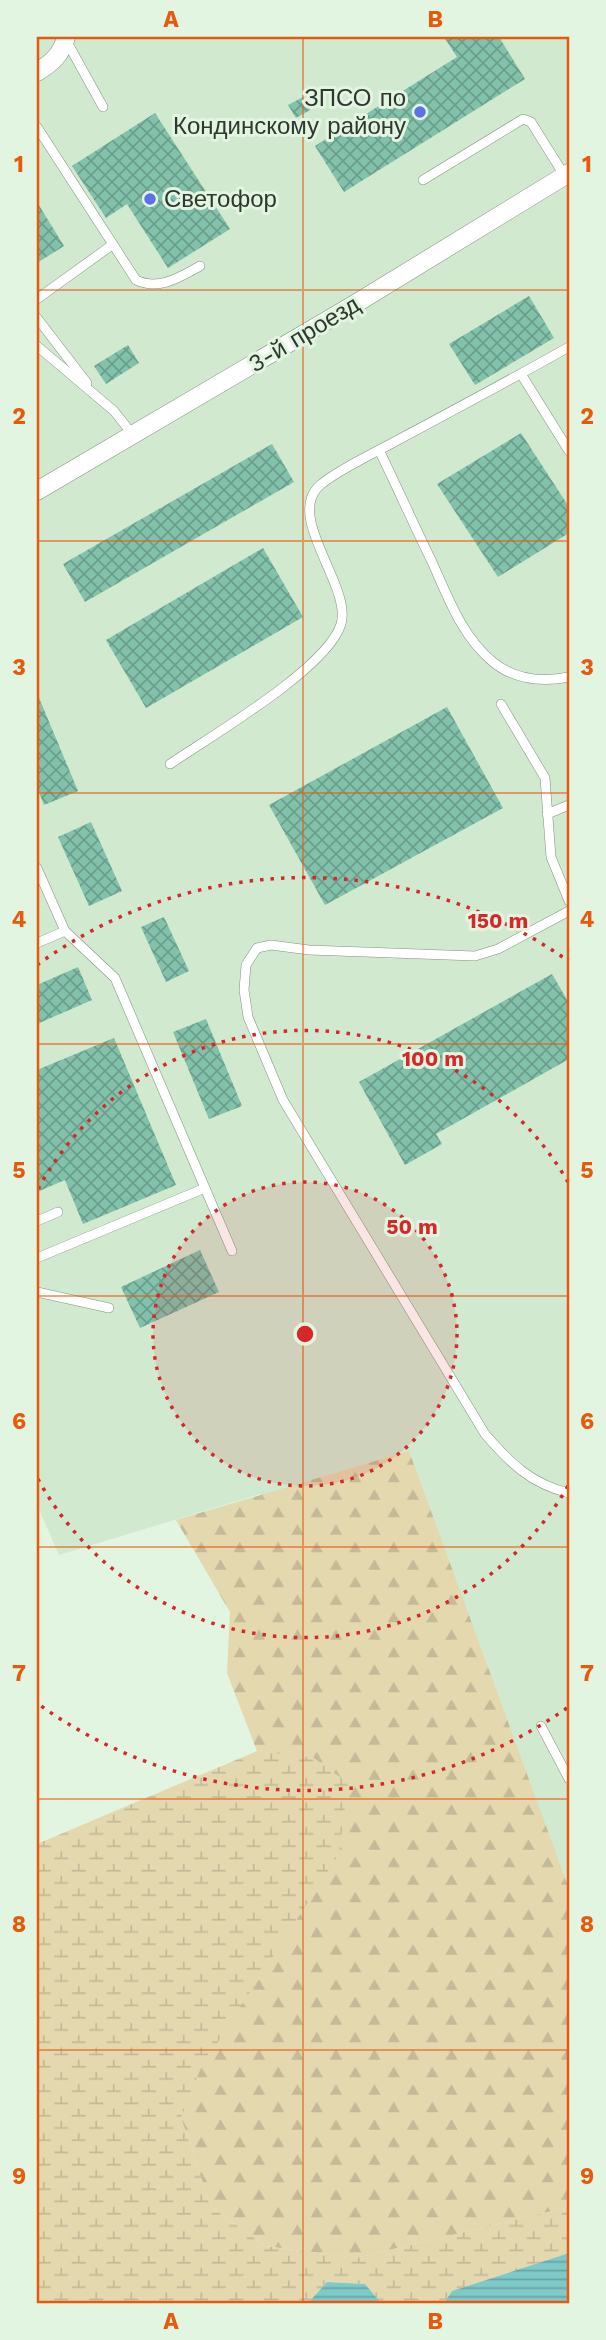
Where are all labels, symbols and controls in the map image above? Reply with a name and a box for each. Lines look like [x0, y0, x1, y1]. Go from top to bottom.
text: A [163, 6, 179, 33]
text: B [427, 6, 443, 33]
place label: ЗПСО по Кондинскому району [173, 84, 406, 140]
marker: ЗПСО по Кондинскому району [412, 104, 428, 120]
text: 1 [14, 151, 24, 178]
text: 1 [582, 151, 592, 178]
place label: Светофор [164, 185, 277, 213]
marker: Светофор [142, 191, 158, 207]
street label: 3-й проезд [243, 290, 365, 378]
text: 2 [12, 403, 26, 430]
text: 2 [580, 403, 594, 430]
text: 3 [12, 654, 26, 681]
text: 3 [580, 654, 594, 681]
text: 4 [12, 906, 27, 933]
text: 4 [580, 906, 595, 933]
text: 150 m [468, 908, 528, 933]
text: 100 m [402, 1046, 464, 1071]
text: 5 [12, 1157, 26, 1184]
text: 5 [580, 1157, 594, 1184]
text: 50 m [386, 1214, 438, 1239]
centre of rings [293, 1322, 317, 1346]
text: 6 [12, 1408, 26, 1435]
text: 6 [580, 1408, 594, 1435]
text: 7 [12, 1660, 26, 1687]
text: 7 [580, 1660, 594, 1687]
text: 8 [12, 1911, 26, 1938]
text: 8 [580, 1911, 594, 1938]
text: 9 [12, 2163, 26, 2190]
text: 9 [580, 2163, 594, 2190]
text: A [163, 2308, 179, 2335]
text: B [427, 2308, 443, 2335]

